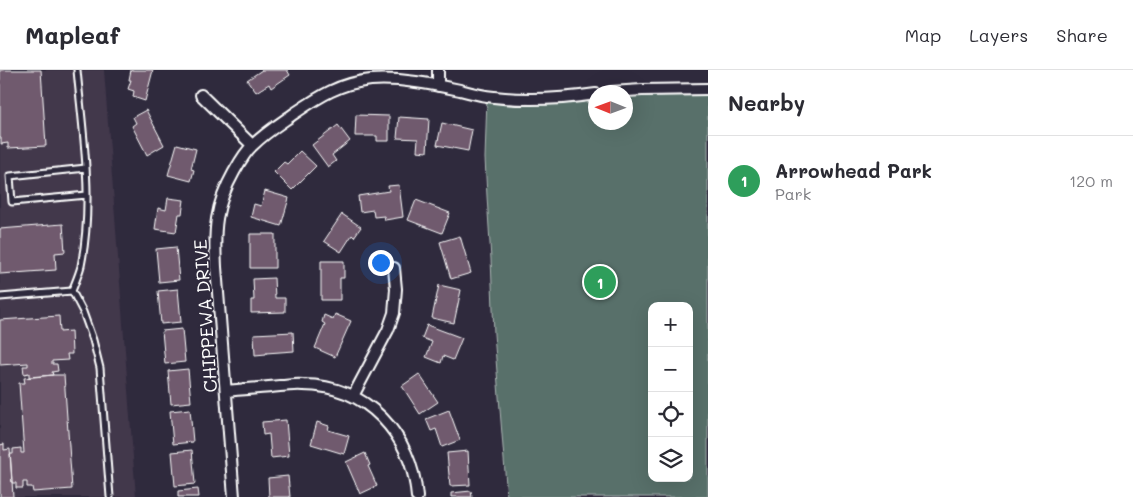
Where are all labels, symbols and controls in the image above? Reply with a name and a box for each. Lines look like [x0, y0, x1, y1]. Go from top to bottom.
text: Mapleaf [25, 19, 120, 50]
text: Map [905, 23, 941, 47]
text: Layers [969, 23, 1028, 47]
text: Share [1056, 23, 1108, 47]
north arrow [588, 85, 633, 130]
text: Nearby [728, 89, 805, 116]
text: Arrowhead Park [775, 158, 932, 183]
text: 1 [740, 170, 748, 191]
text: 120 m [1069, 170, 1113, 191]
text: Park [775, 183, 811, 204]
street label: CHIPPEWA DRIVE [188, 239, 222, 393]
your location [368, 250, 394, 276]
pin: 1 [584, 263, 616, 301]
map controls [648, 302, 693, 482]
button: + [648, 302, 693, 347]
button: − [648, 347, 693, 392]
button: locate [648, 392, 693, 437]
button: layers [648, 437, 693, 482]

